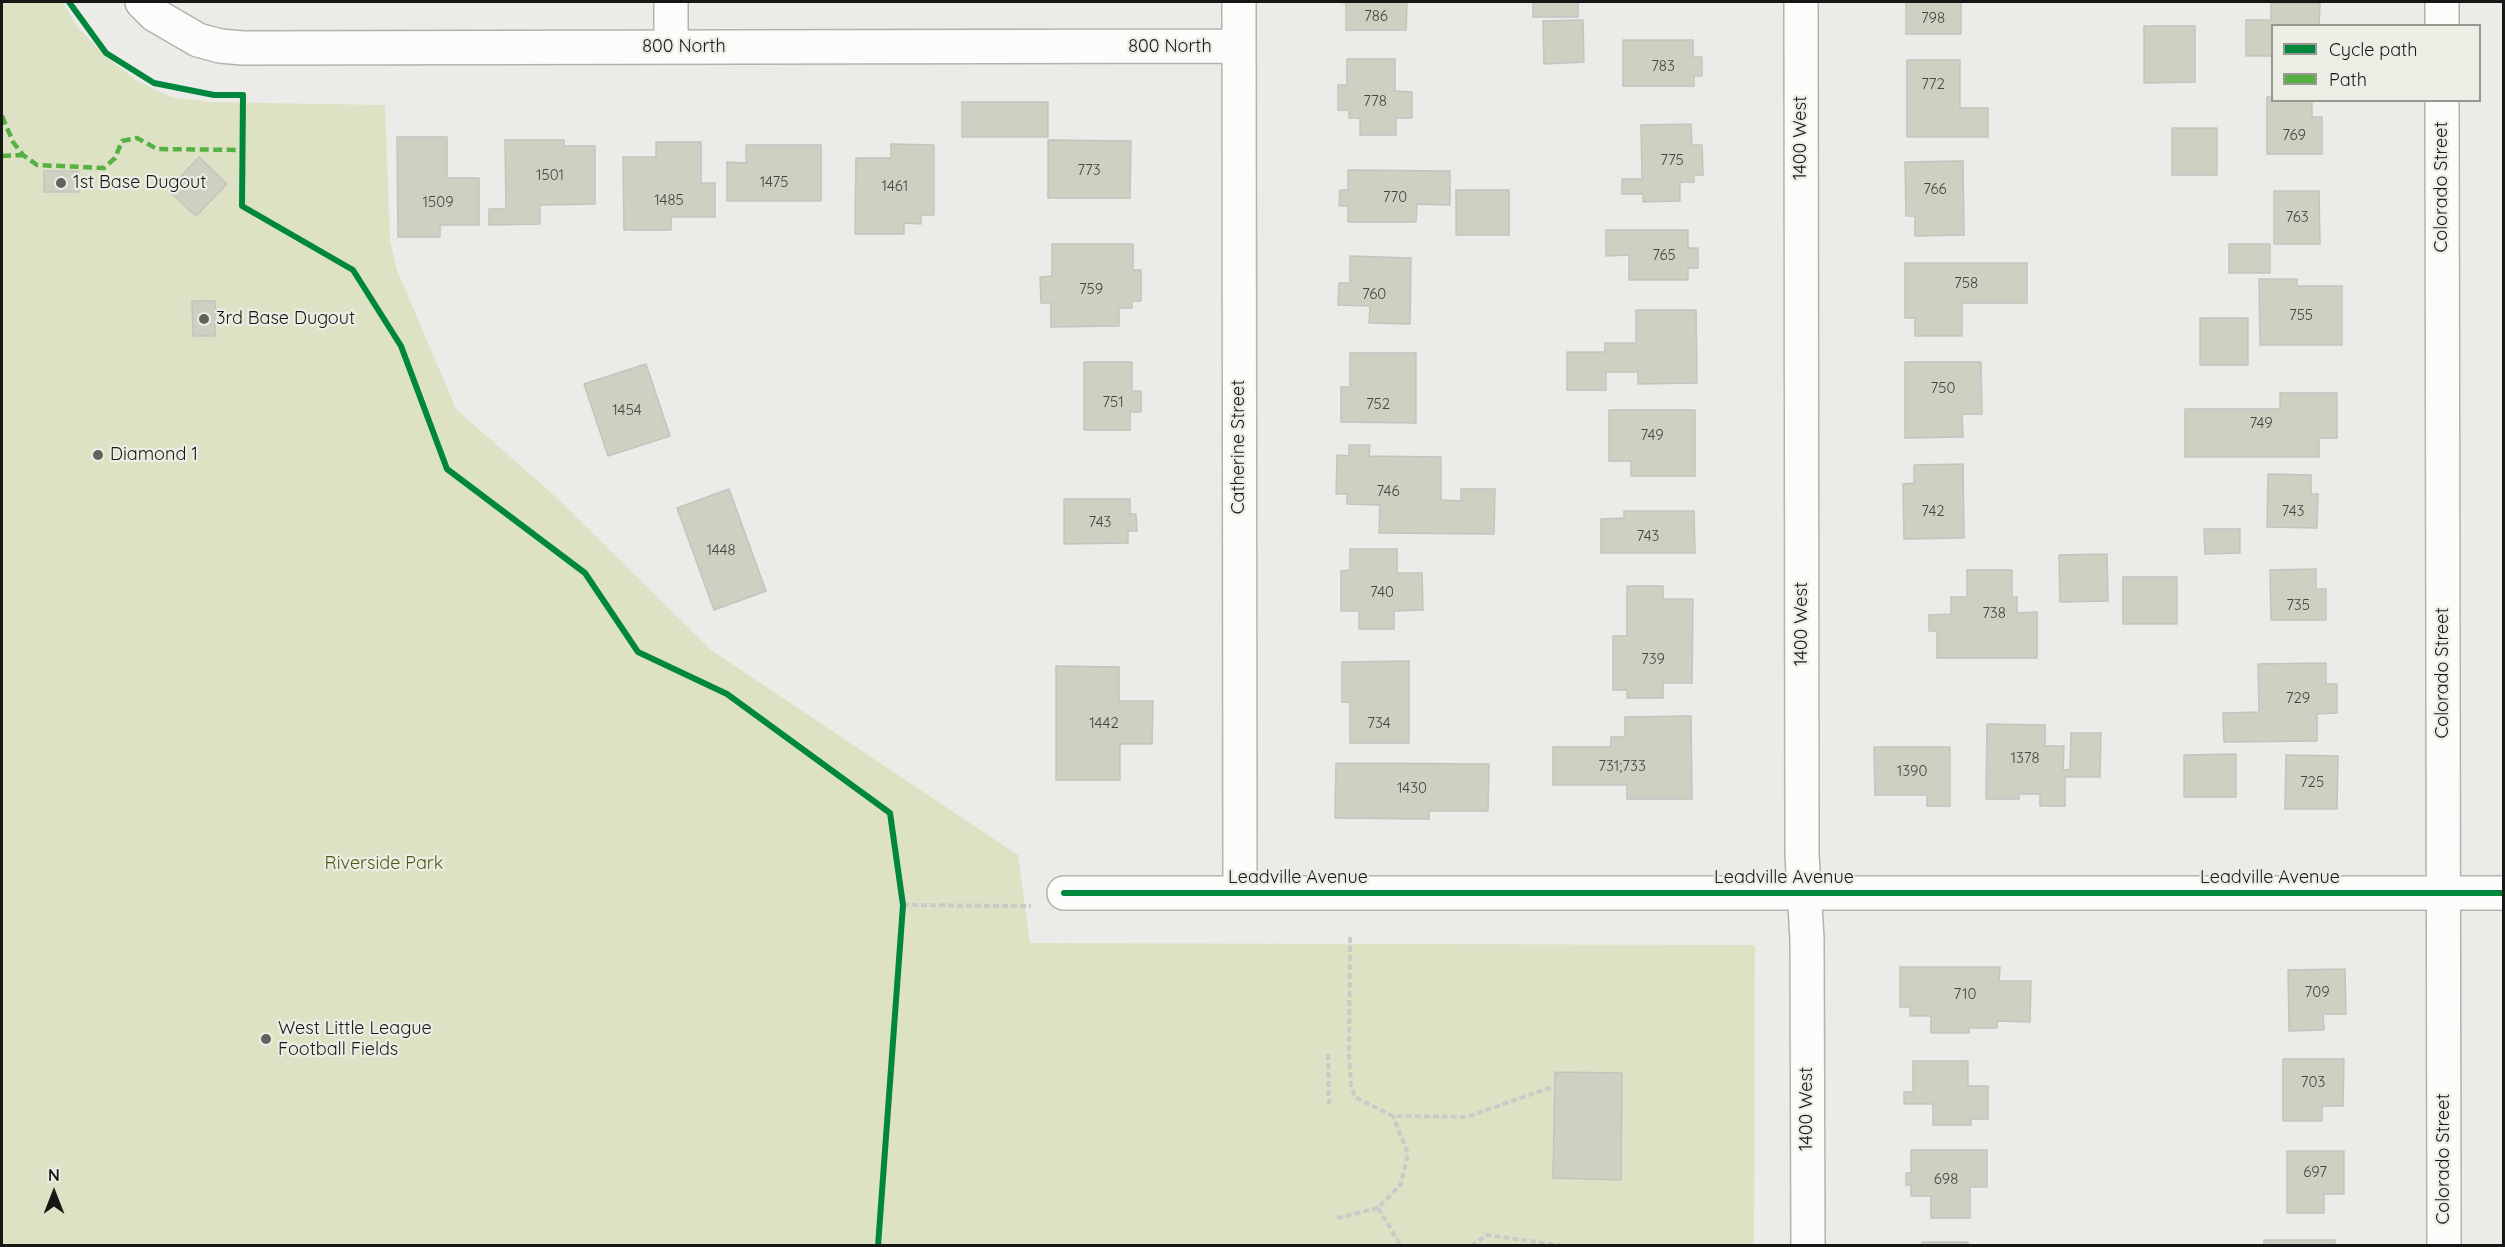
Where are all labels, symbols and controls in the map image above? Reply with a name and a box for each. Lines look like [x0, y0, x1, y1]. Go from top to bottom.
house number: 786 [1364, 7, 1388, 25]
house number: 798 [1921, 9, 1945, 27]
legend [2271, 24, 2481, 102]
street label: 800 North [642, 36, 726, 58]
street label: 800 North [1128, 36, 1212, 58]
text: Cycle path [2329, 38, 2417, 61]
house number: 783 [1651, 57, 1675, 75]
text: Path [2329, 68, 2367, 91]
house number: 772 [1921, 75, 1945, 93]
house number: 778 [1363, 92, 1387, 110]
street label: 1400 West [1790, 96, 1812, 180]
street label: Colorado Street [2431, 122, 2453, 252]
house number: 769 [2282, 126, 2306, 144]
house number: 775 [1660, 151, 1684, 169]
house number: 773 [1077, 161, 1101, 179]
house number: 1501 [536, 166, 564, 184]
place label: 1st Base Dugout [73, 172, 206, 194]
house number: 1475 [760, 173, 788, 191]
marker: 1st Base Dugout [54, 176, 68, 190]
house number: 1461 [882, 177, 908, 195]
house number: 766 [1923, 180, 1947, 198]
house number: 770 [1383, 188, 1407, 206]
house number: 1485 [654, 191, 684, 209]
house number: 1509 [422, 193, 454, 211]
house number: 763 [2285, 208, 2309, 226]
house number: 765 [1652, 246, 1676, 264]
house number: 758 [1954, 274, 1978, 292]
house number: 759 [1079, 280, 1103, 298]
house number: 760 [1362, 285, 1386, 303]
house number: 755 [2289, 306, 2313, 324]
place label: 3rd Base Dugout [216, 308, 355, 330]
marker: 3rd Base Dugout [197, 312, 211, 326]
house number: 750 [1931, 379, 1955, 397]
street label: Catherine Street [1228, 380, 1250, 514]
house number: 751 [1102, 393, 1124, 411]
house number: 752 [1366, 395, 1390, 413]
house number: 1454 [612, 401, 642, 419]
house number: 749 [2249, 414, 2273, 432]
house number: 749 [1640, 426, 1664, 444]
place label: Diamond 1 [110, 444, 198, 466]
marker: Diamond 1 [91, 448, 105, 462]
house number: 746 [1376, 482, 1400, 500]
house number: 742 [1921, 502, 1945, 520]
house number: 743 [2282, 502, 2304, 520]
house number: 743 [1089, 513, 1111, 531]
house number: 743 [1637, 527, 1659, 545]
house number: 1448 [706, 541, 736, 559]
street label: 1400 West [1791, 582, 1813, 666]
house number: 740 [1370, 583, 1394, 601]
house number: 735 [2286, 596, 2310, 614]
house number: 738 [1982, 604, 2006, 622]
street label: Colorado Street [2432, 608, 2454, 738]
house number: 739 [1641, 650, 1665, 668]
house number: 729 [2286, 689, 2310, 707]
house number: 1442 [1089, 714, 1119, 732]
house number: 734 [1367, 714, 1391, 732]
house number: 1378 [2010, 749, 2040, 767]
house number: 731;733 [1598, 757, 1646, 775]
house number: 1390 [1897, 762, 1927, 780]
house number: 725 [2300, 773, 2324, 791]
house number: 1430 [1397, 779, 1427, 797]
park label: Riverside Park [325, 853, 443, 875]
street label: Leadville Avenue [1228, 867, 1368, 889]
street label: Leadville Avenue [1714, 867, 1854, 889]
street label: Leadville Avenue [2200, 867, 2340, 889]
house number: 709 [2305, 983, 2329, 1001]
house number: 710 [1954, 985, 1976, 1003]
place label: West Little League Football Fields [278, 1018, 432, 1060]
marker: West Little League Football Fields [259, 1032, 273, 1046]
street label: 1400 West [1796, 1067, 1818, 1151]
house number: 703 [2301, 1073, 2325, 1091]
street label: Colorado Street [2433, 1094, 2455, 1224]
north arrow [24, 1163, 84, 1223]
house number: 697 [2303, 1163, 2327, 1181]
text: N [48, 1165, 60, 1185]
house number: 698 [1934, 1170, 1958, 1188]

